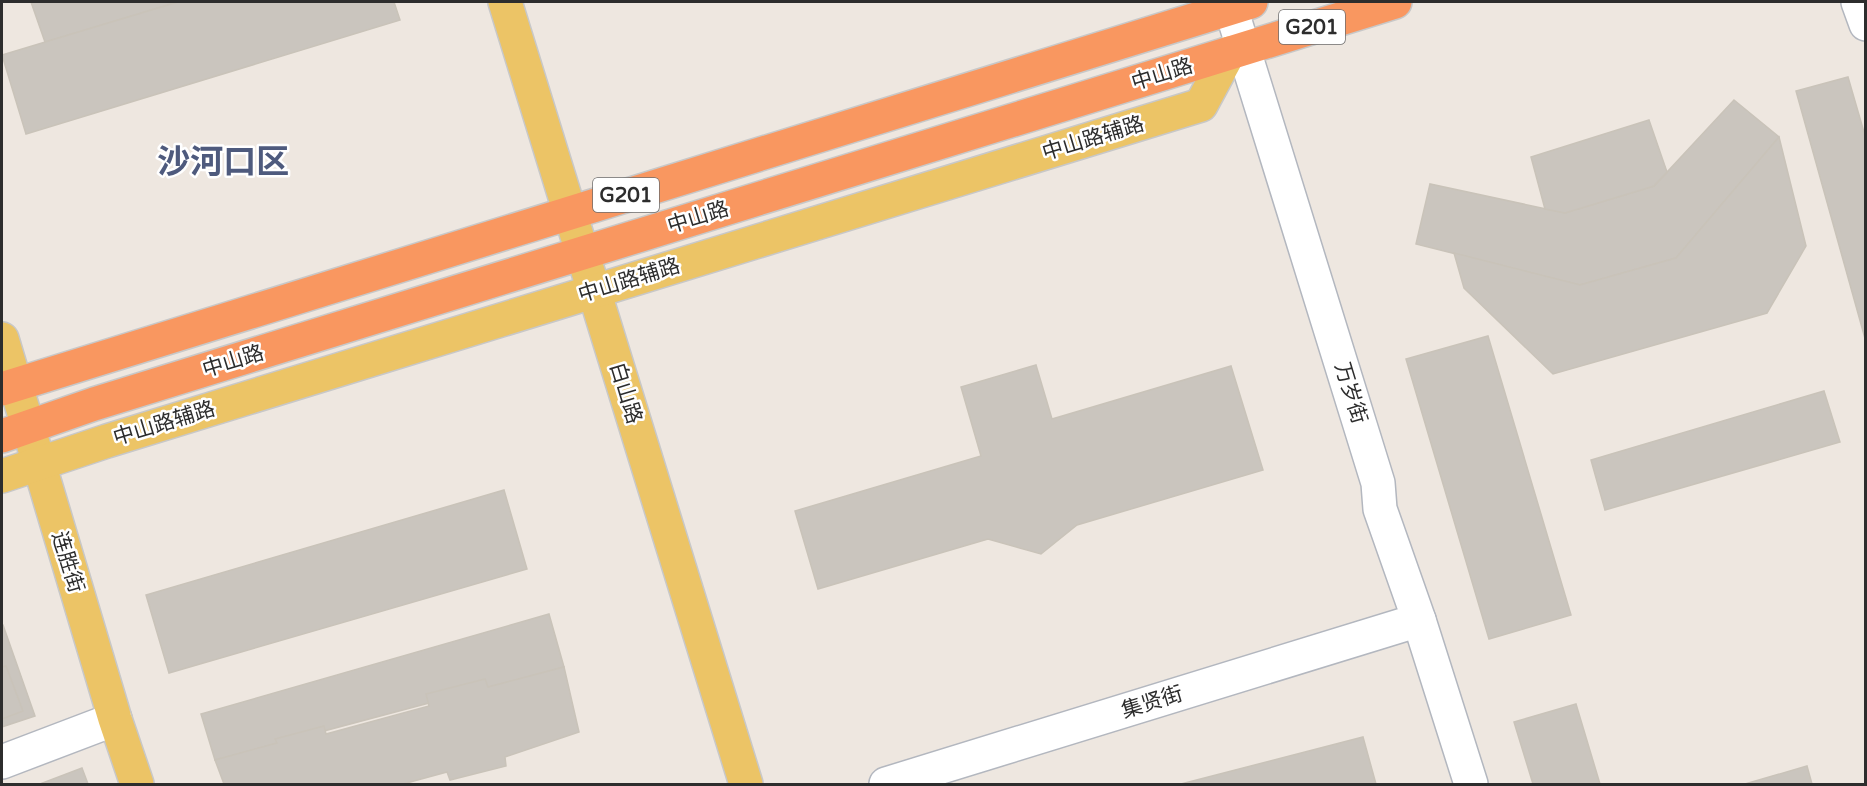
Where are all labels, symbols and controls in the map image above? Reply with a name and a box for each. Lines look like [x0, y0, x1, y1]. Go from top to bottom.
road number: G201 [1279, 10, 1345, 44]
street label: 中山路 [1128, 53, 1196, 96]
street label: 中山路辅路 [1039, 111, 1147, 166]
district label: 沙河口区 [157, 143, 289, 182]
road number: G201 [593, 178, 659, 212]
street label: 中山路 [664, 196, 732, 239]
street label: 中山路辅路 [575, 253, 683, 308]
street label: 中山路 [199, 340, 267, 383]
street label: 白山路 [604, 359, 647, 427]
street label: 万岁街 [1329, 359, 1372, 427]
street label: 中山路辅路 [110, 396, 218, 451]
street label: 连胜街 [46, 528, 89, 596]
street label: 集贤街 [1118, 681, 1186, 724]

